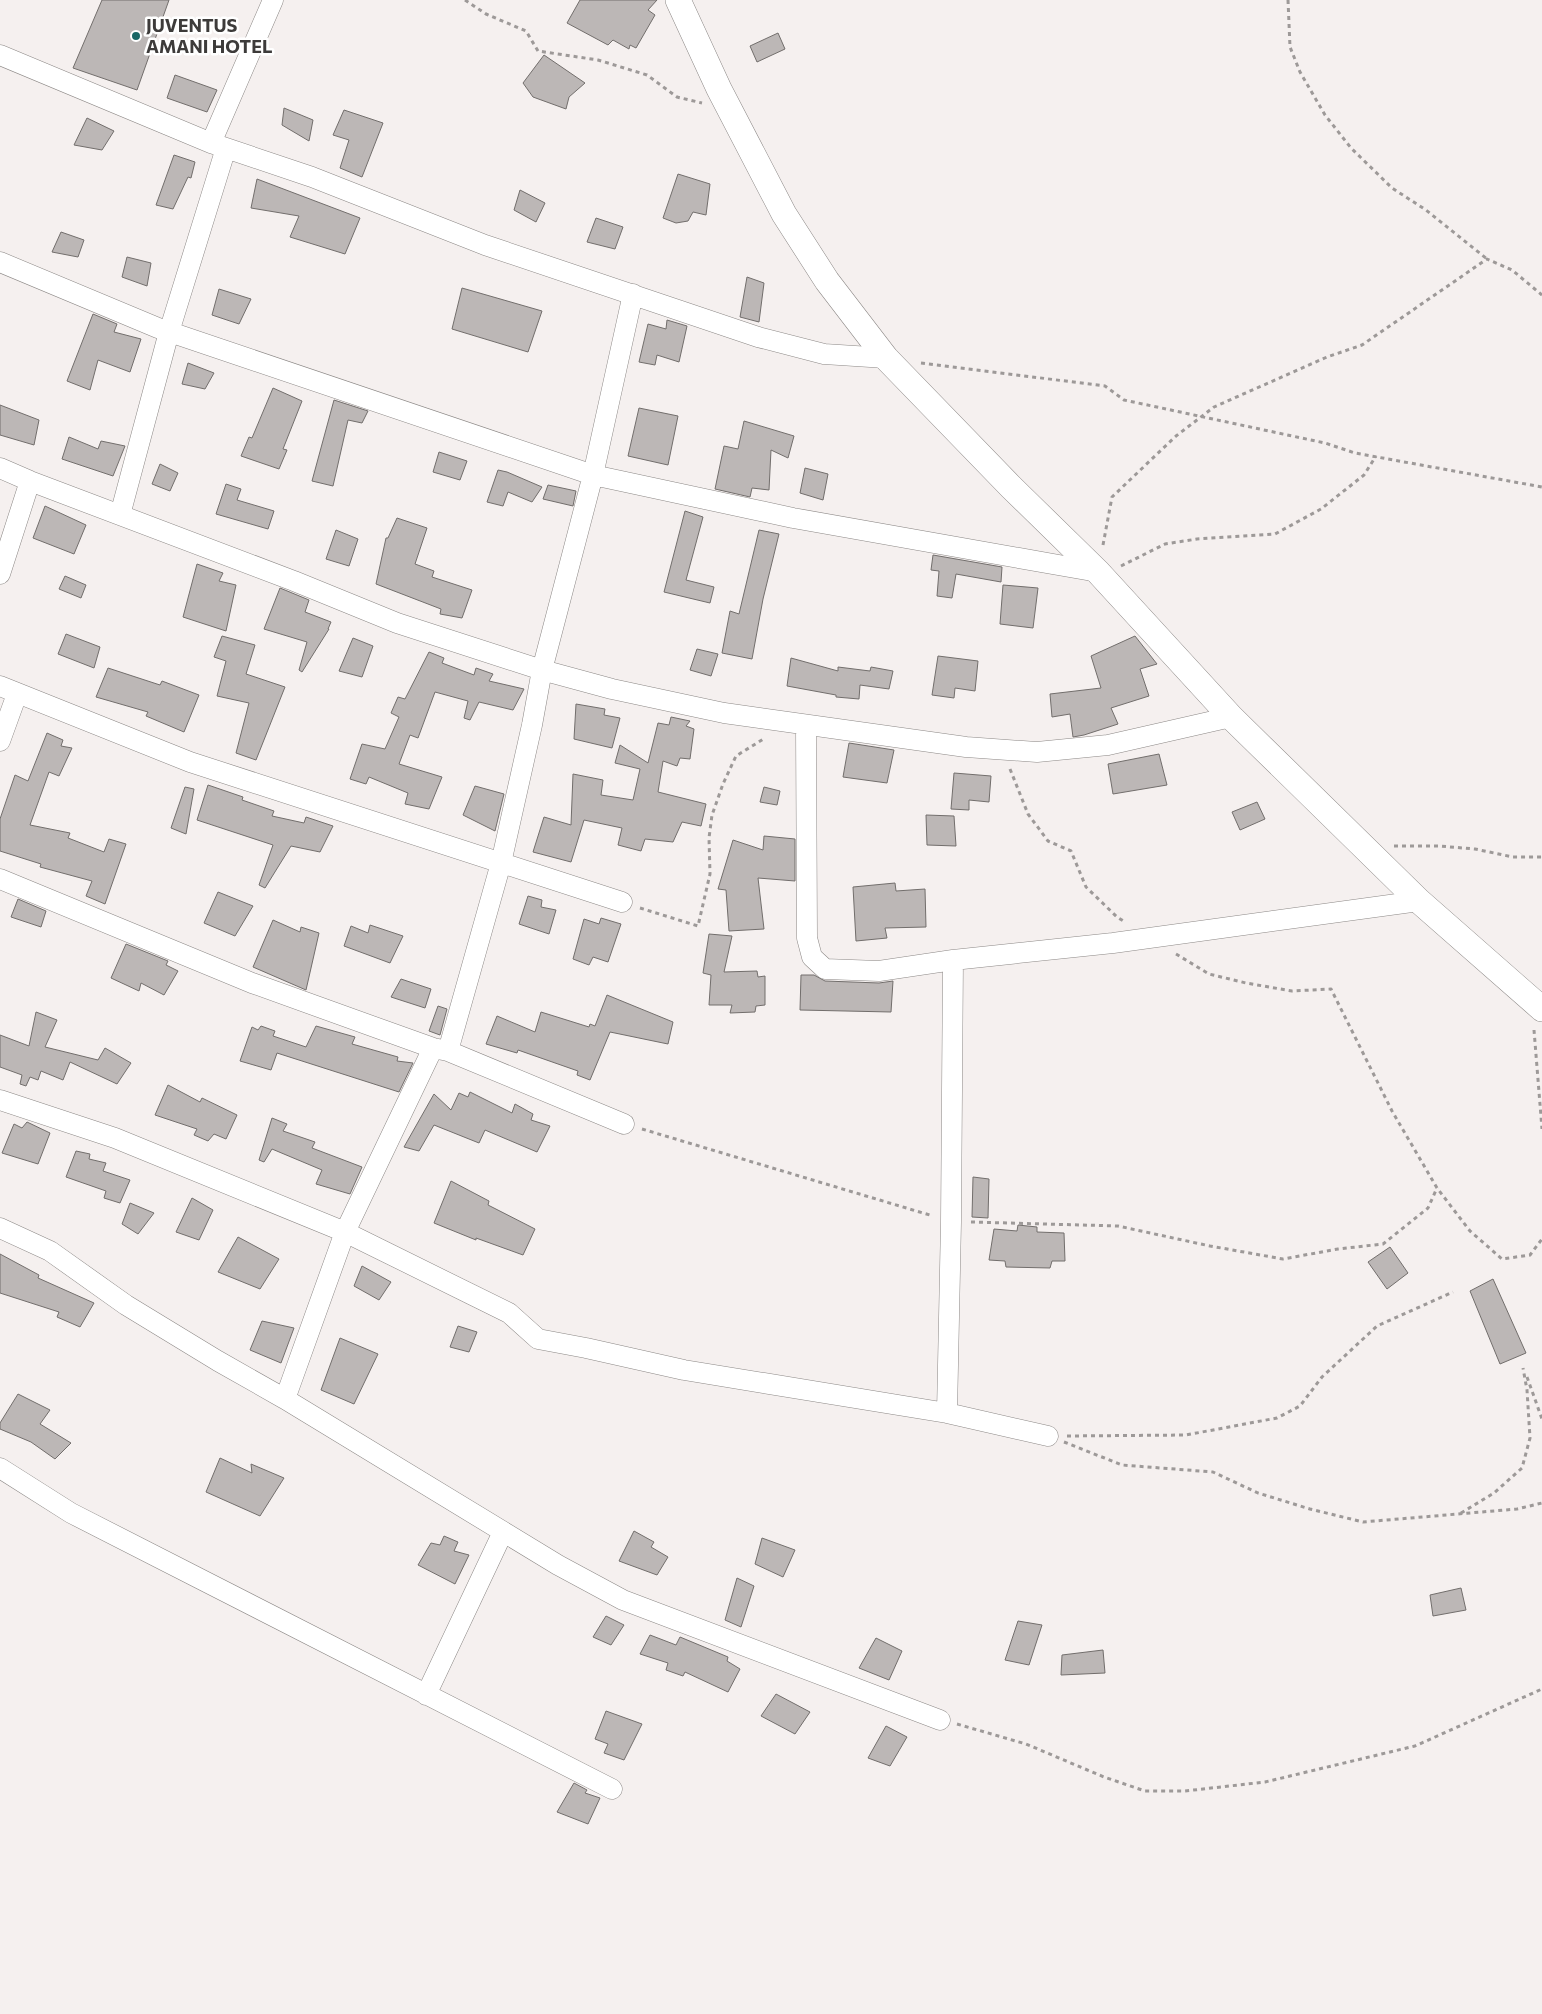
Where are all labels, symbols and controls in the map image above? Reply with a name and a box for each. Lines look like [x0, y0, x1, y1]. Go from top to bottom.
place label: JUVENTUS AMANI HOTEL [146, 14, 272, 57]
marker: JUVENTUS AMANI HOTEL [130, 30, 142, 42]

